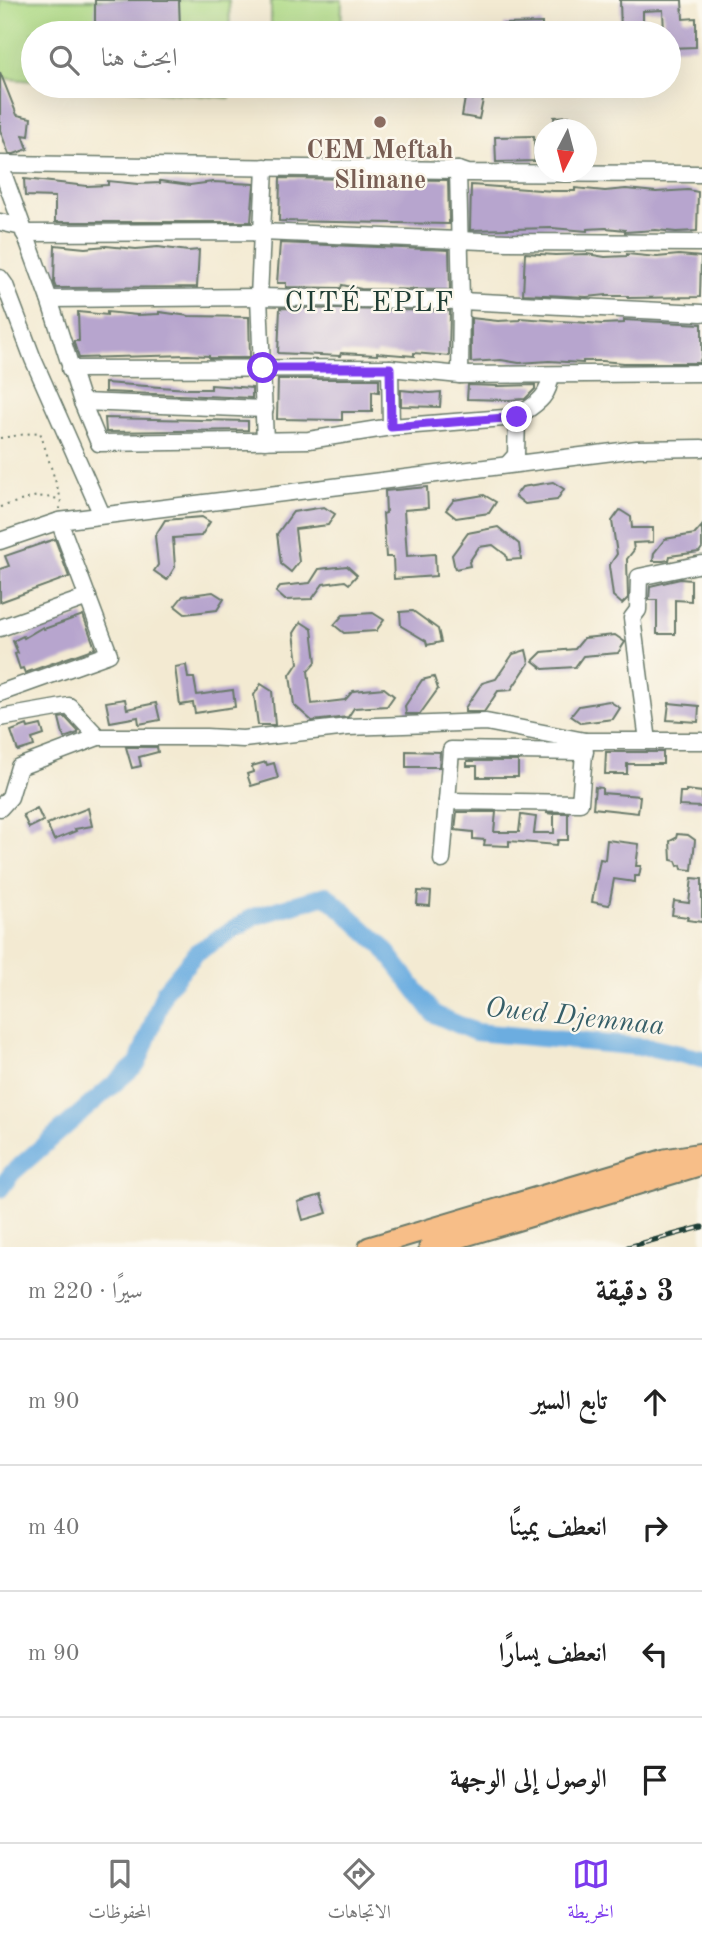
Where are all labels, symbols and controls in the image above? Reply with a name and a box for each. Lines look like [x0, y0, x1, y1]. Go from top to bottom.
search box [21, 21, 681, 98]
icon: search [45, 41, 83, 79]
text: ابحث هنا [101, 46, 178, 72]
marker: CEM Meftah Slimane [372, 114, 388, 130]
north arrow [534, 119, 597, 182]
place label: CEM Meftah Slimane [306, 138, 454, 194]
district label: CITÉ EPLF [285, 285, 456, 318]
route start [247, 352, 278, 383]
route end [501, 401, 532, 432]
water label: Oued Djemnaa [484, 995, 666, 1041]
text: 3 دقيقة [596, 1277, 674, 1307]
text: سيرًا · 220 m [28, 1280, 143, 1303]
icon: ahead [636, 1383, 674, 1421]
text: تابع السير [532, 1389, 607, 1415]
text: 90 m [28, 1390, 79, 1413]
icon: right [636, 1509, 674, 1547]
text: انعطف يمينًا [509, 1515, 607, 1541]
text: 40 m [28, 1516, 79, 1539]
icon: left [636, 1635, 674, 1673]
text: انعطف يسارًا [499, 1641, 607, 1667]
text: 90 m [28, 1642, 79, 1665]
icon: arrive [636, 1761, 674, 1799]
text: الوصول إلى الوجهة [450, 1767, 607, 1793]
tab: المحفوظات [88, 1855, 151, 1930]
tab: الاتجاهات [328, 1855, 391, 1930]
tab: الخريطة [567, 1855, 614, 1930]

